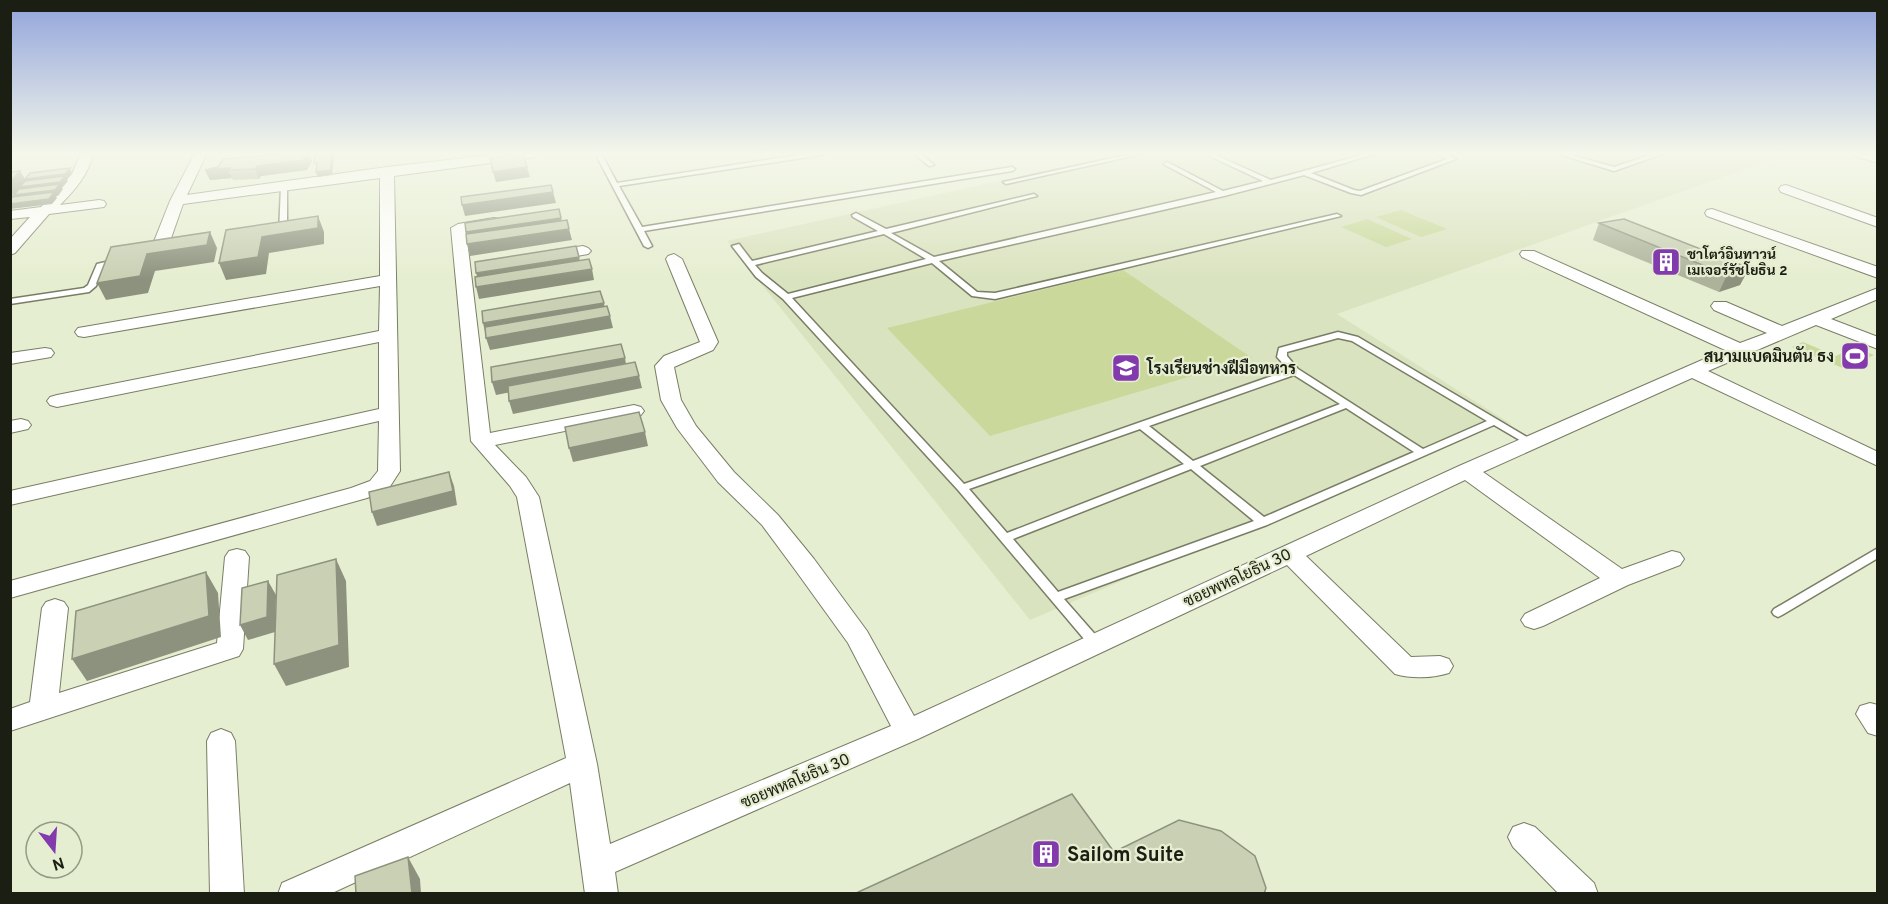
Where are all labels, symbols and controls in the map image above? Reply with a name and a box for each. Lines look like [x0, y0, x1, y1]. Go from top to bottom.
place label: ชาโตว์อินทาวน์ เมเจอร์รัชโยธิน 2 [1687, 245, 1788, 280]
building icon: ชาโตว์อินทาวน์ เมเจอร์รัชโยธิน 2 [1650, 246, 1682, 278]
sports icon: สนามแบดมินตัน ธง [1839, 340, 1871, 372]
place label: สนามแบดมินตัน ธง [1704, 346, 1834, 368]
school or university icon: โรงเรียนช่างฝีมือทหาร [1110, 352, 1142, 384]
place label: โรงเรียนช่างฝีมือทหาร [1146, 357, 1296, 380]
street label: ซอยพหลโยธิน 30 [1179, 542, 1295, 613]
street label: ซอยพหลโยธิน 30 [737, 747, 854, 814]
north arrow [24, 820, 84, 880]
building icon: Sailom Suite [1030, 838, 1062, 870]
place label: Sailom Suite [1067, 843, 1184, 869]
text: N [49, 851, 66, 874]

